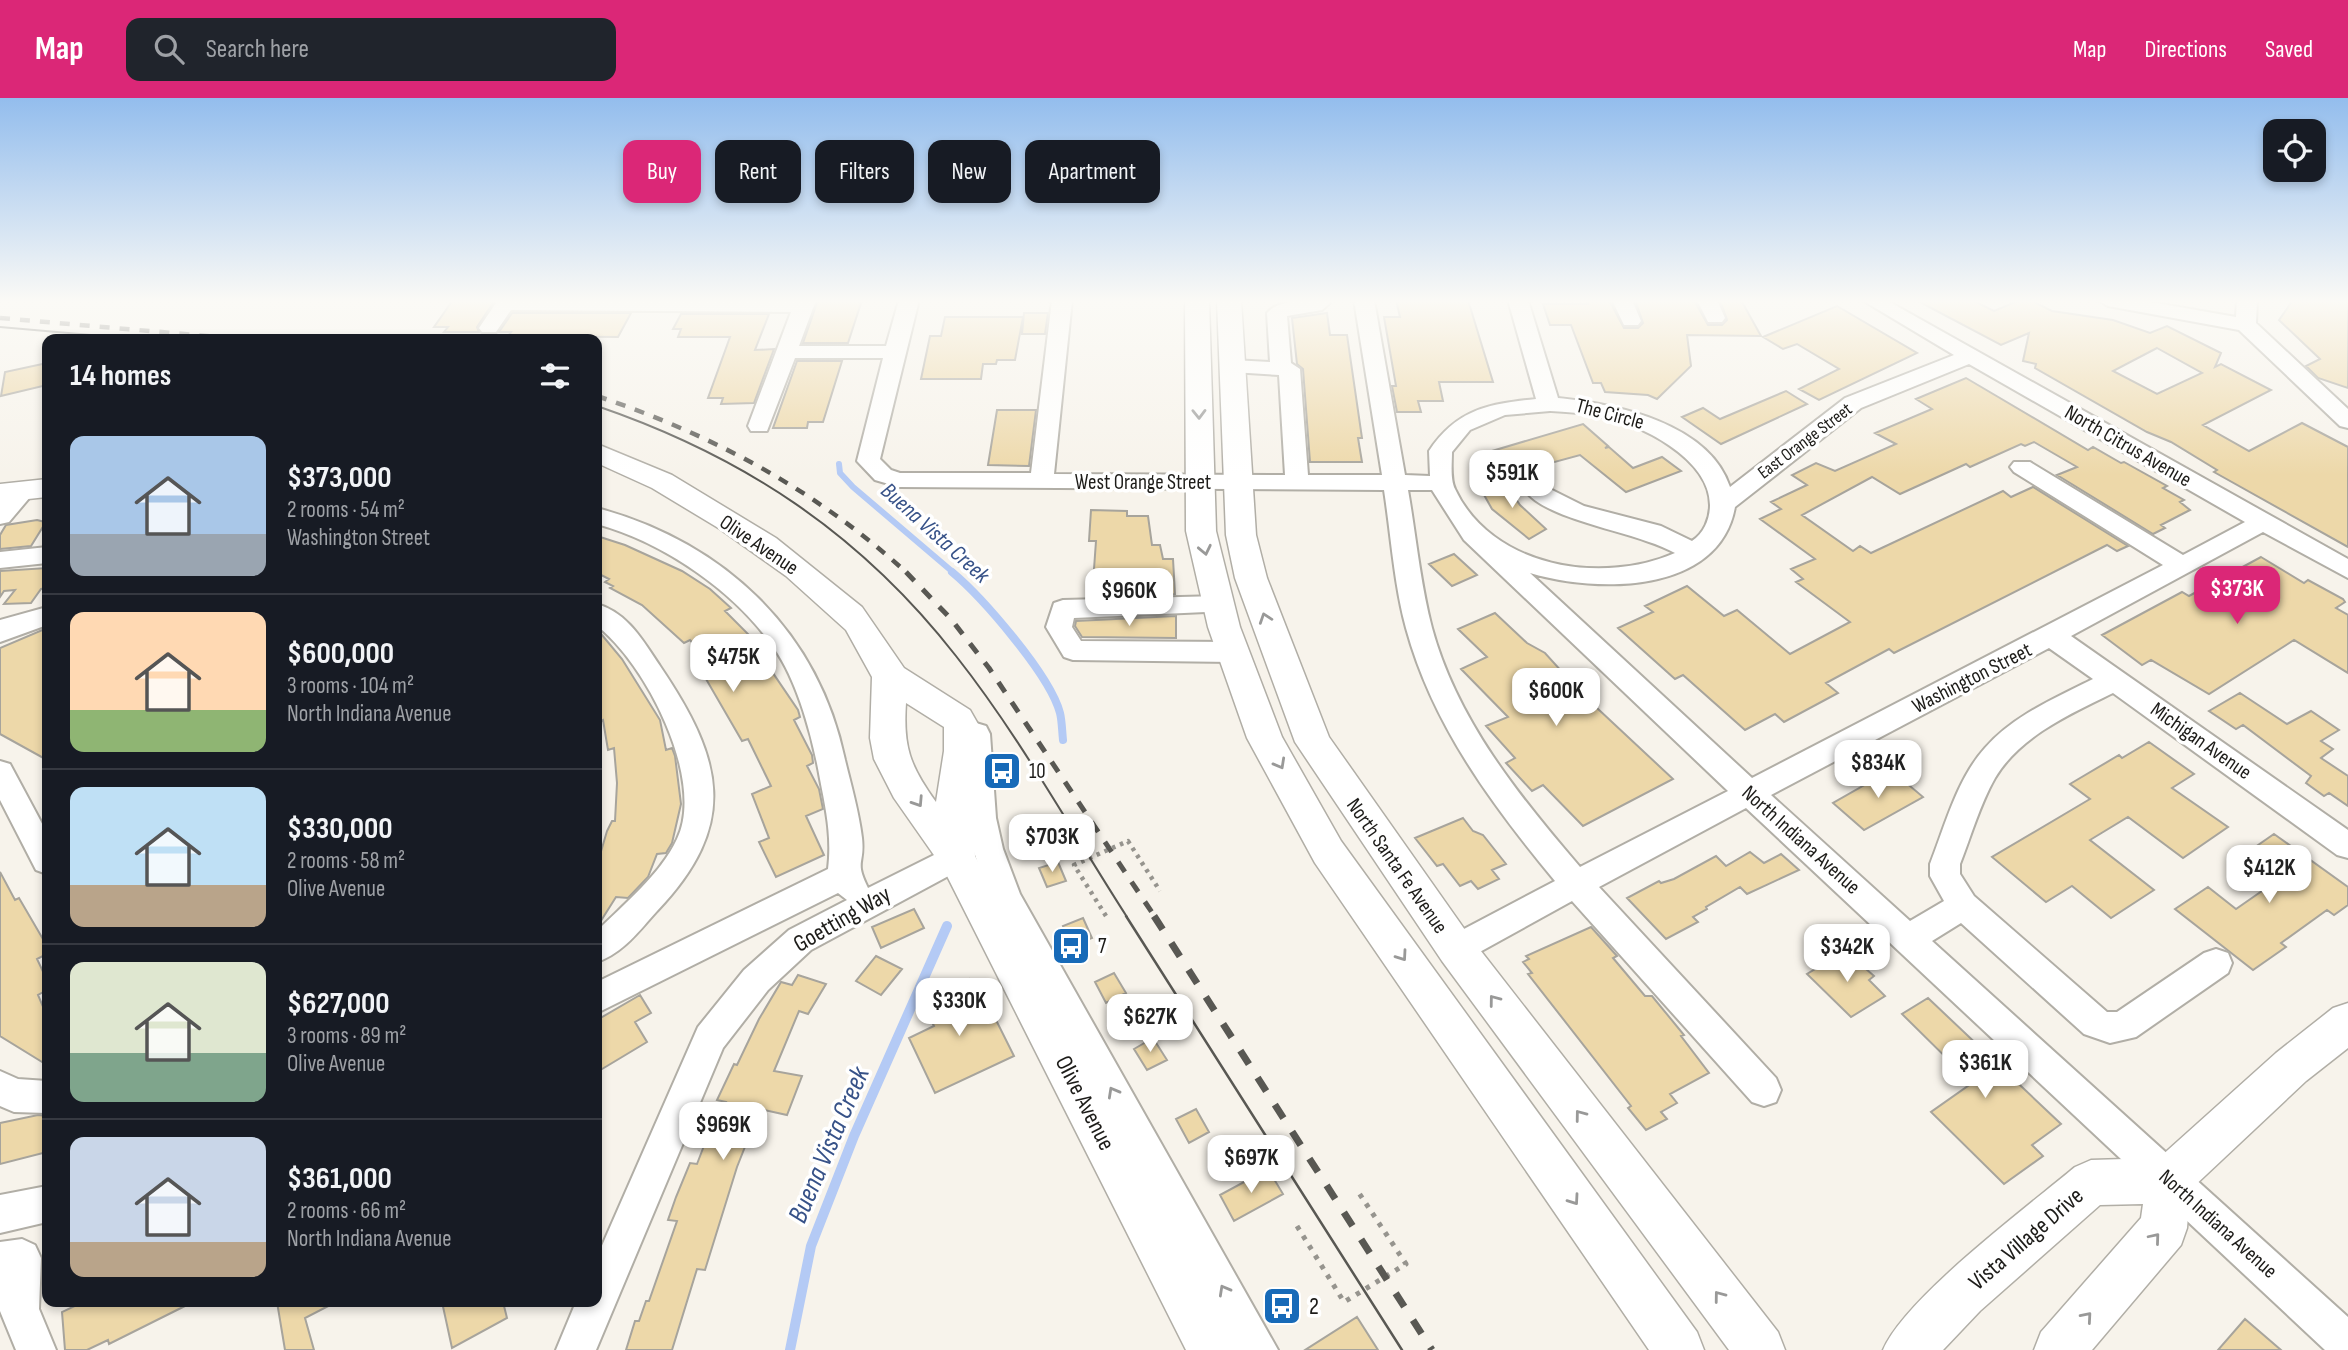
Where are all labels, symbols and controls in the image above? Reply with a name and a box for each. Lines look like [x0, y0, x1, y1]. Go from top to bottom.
search box [126, 18, 616, 81]
text: Map [35, 29, 84, 69]
icon: search [150, 30, 188, 68]
text: Search here [206, 34, 309, 65]
text: Map [2073, 35, 2106, 64]
text: Directions [2144, 35, 2227, 64]
text: Saved [2265, 35, 2313, 64]
map controls [2263, 119, 2326, 182]
button: locate [2263, 119, 2326, 182]
chip: Buy [623, 140, 701, 203]
chip: Rent [715, 140, 801, 203]
chip: Filters [815, 140, 914, 203]
chip: New [928, 140, 1011, 203]
chip: Apartment [1025, 140, 1160, 203]
icon: filters [536, 357, 574, 395]
text: 14 homes [70, 358, 171, 394]
street label: The Circle [1573, 393, 1647, 435]
street label: East Orange Street [1754, 398, 1857, 483]
street label: North Citrus Avenue [2060, 400, 2196, 492]
one-way arrow [1192, 409, 1207, 420]
pin: $591K [1463, 450, 1561, 510]
text: $591K [1485, 459, 1539, 487]
text: $373,000 [287, 460, 392, 496]
icon: home [126, 464, 210, 548]
street label: West Orange Street [1075, 470, 1211, 495]
water label: Buena Vista Creek [875, 477, 996, 590]
text: 2 rooms · 54 m² [287, 496, 405, 524]
street label: Olive Avenue [715, 510, 803, 580]
text: Washington Street [287, 524, 430, 552]
one-way arrow [1197, 544, 1212, 556]
pin: $373K [2188, 566, 2286, 626]
pin: $960K [1080, 568, 1178, 628]
text: $373K [2210, 575, 2264, 603]
text: $960K [1101, 577, 1157, 605]
one-way arrow [1259, 613, 1273, 625]
pin: $475K [684, 634, 782, 694]
text: $600,000 [287, 636, 394, 672]
street label: Washington Street [1908, 637, 2036, 719]
icon: home [126, 640, 210, 724]
text: $475K [706, 643, 760, 671]
pin: $600K [1507, 668, 1605, 728]
text: 3 rooms · 104 m² [287, 672, 414, 700]
text: $600K [1528, 677, 1584, 705]
street label: Michigan Avenue [2146, 697, 2256, 785]
text: North Indiana Avenue [287, 700, 451, 728]
pin: $834K [1829, 740, 1927, 800]
text: $834K [1851, 749, 1905, 777]
bus stop icon: 10 [981, 750, 1023, 792]
one-way arrow [1272, 757, 1285, 770]
place label: 10 [1029, 759, 1046, 784]
street label: North Indiana Avenue [1737, 780, 1865, 900]
one-way arrow [910, 794, 922, 807]
street label: North Santa Fe Avenue [1341, 794, 1453, 938]
text: $330,000 [287, 811, 393, 847]
pin: $703K [1003, 814, 1101, 874]
icon: home [126, 815, 210, 899]
text: $703K [1025, 823, 1079, 851]
pin: $412K [2220, 846, 2318, 905]
text: 2 rooms · 58 m² [287, 847, 405, 875]
text: $412K [2242, 854, 2296, 882]
text: Olive Avenue [287, 875, 385, 903]
street label: Goetting Way [788, 880, 896, 958]
pin: $342K [1798, 924, 1896, 984]
bus stop icon: 7 [1050, 925, 1092, 967]
text: $342K [1820, 933, 1874, 961]
place label: 7 [1098, 934, 1107, 959]
one-way arrow [1394, 948, 1406, 961]
pin: $330K [910, 978, 1008, 1038]
text: $627,000 [287, 986, 390, 1022]
text: $330K [932, 987, 986, 1015]
icon: home [126, 990, 210, 1074]
pin: $627K [1101, 995, 1199, 1054]
one-way arrow [1490, 996, 1503, 1008]
text: $627K [1123, 1003, 1177, 1031]
text: 3 rooms · 89 m² [287, 1022, 406, 1050]
pin: $361K [1936, 1040, 2034, 1100]
text: $361K [1958, 1049, 2012, 1077]
text: Olive Avenue [287, 1050, 385, 1078]
street label: Olive Avenue [1049, 1051, 1121, 1155]
water label: Buena Vista Creek [781, 1061, 877, 1228]
one-way arrow [1108, 1087, 1121, 1099]
pin: $969K [674, 1102, 772, 1162]
one-way arrow [1576, 1110, 1589, 1123]
text: $969K [695, 1111, 751, 1139]
pin: $697K [1202, 1136, 1300, 1195]
text: $697K [1224, 1144, 1278, 1172]
text: $361,000 [287, 1161, 392, 1197]
street label: North Indiana Avenue [2154, 1164, 2282, 1284]
icon: home [126, 1165, 210, 1249]
street label: Vista Village Drive [1963, 1181, 2089, 1297]
one-way arrow [1566, 1192, 1578, 1205]
text: 2 rooms · 66 m² [287, 1197, 406, 1225]
text: North Indiana Avenue [287, 1225, 451, 1253]
one-way arrow [2147, 1233, 2159, 1246]
one-way arrow [1219, 1285, 1232, 1298]
bus stop icon: 2 [1261, 1285, 1303, 1327]
one-way arrow [1714, 1291, 1727, 1304]
place label: 2 [1309, 1292, 1319, 1321]
one-way arrow [2079, 1312, 2091, 1325]

